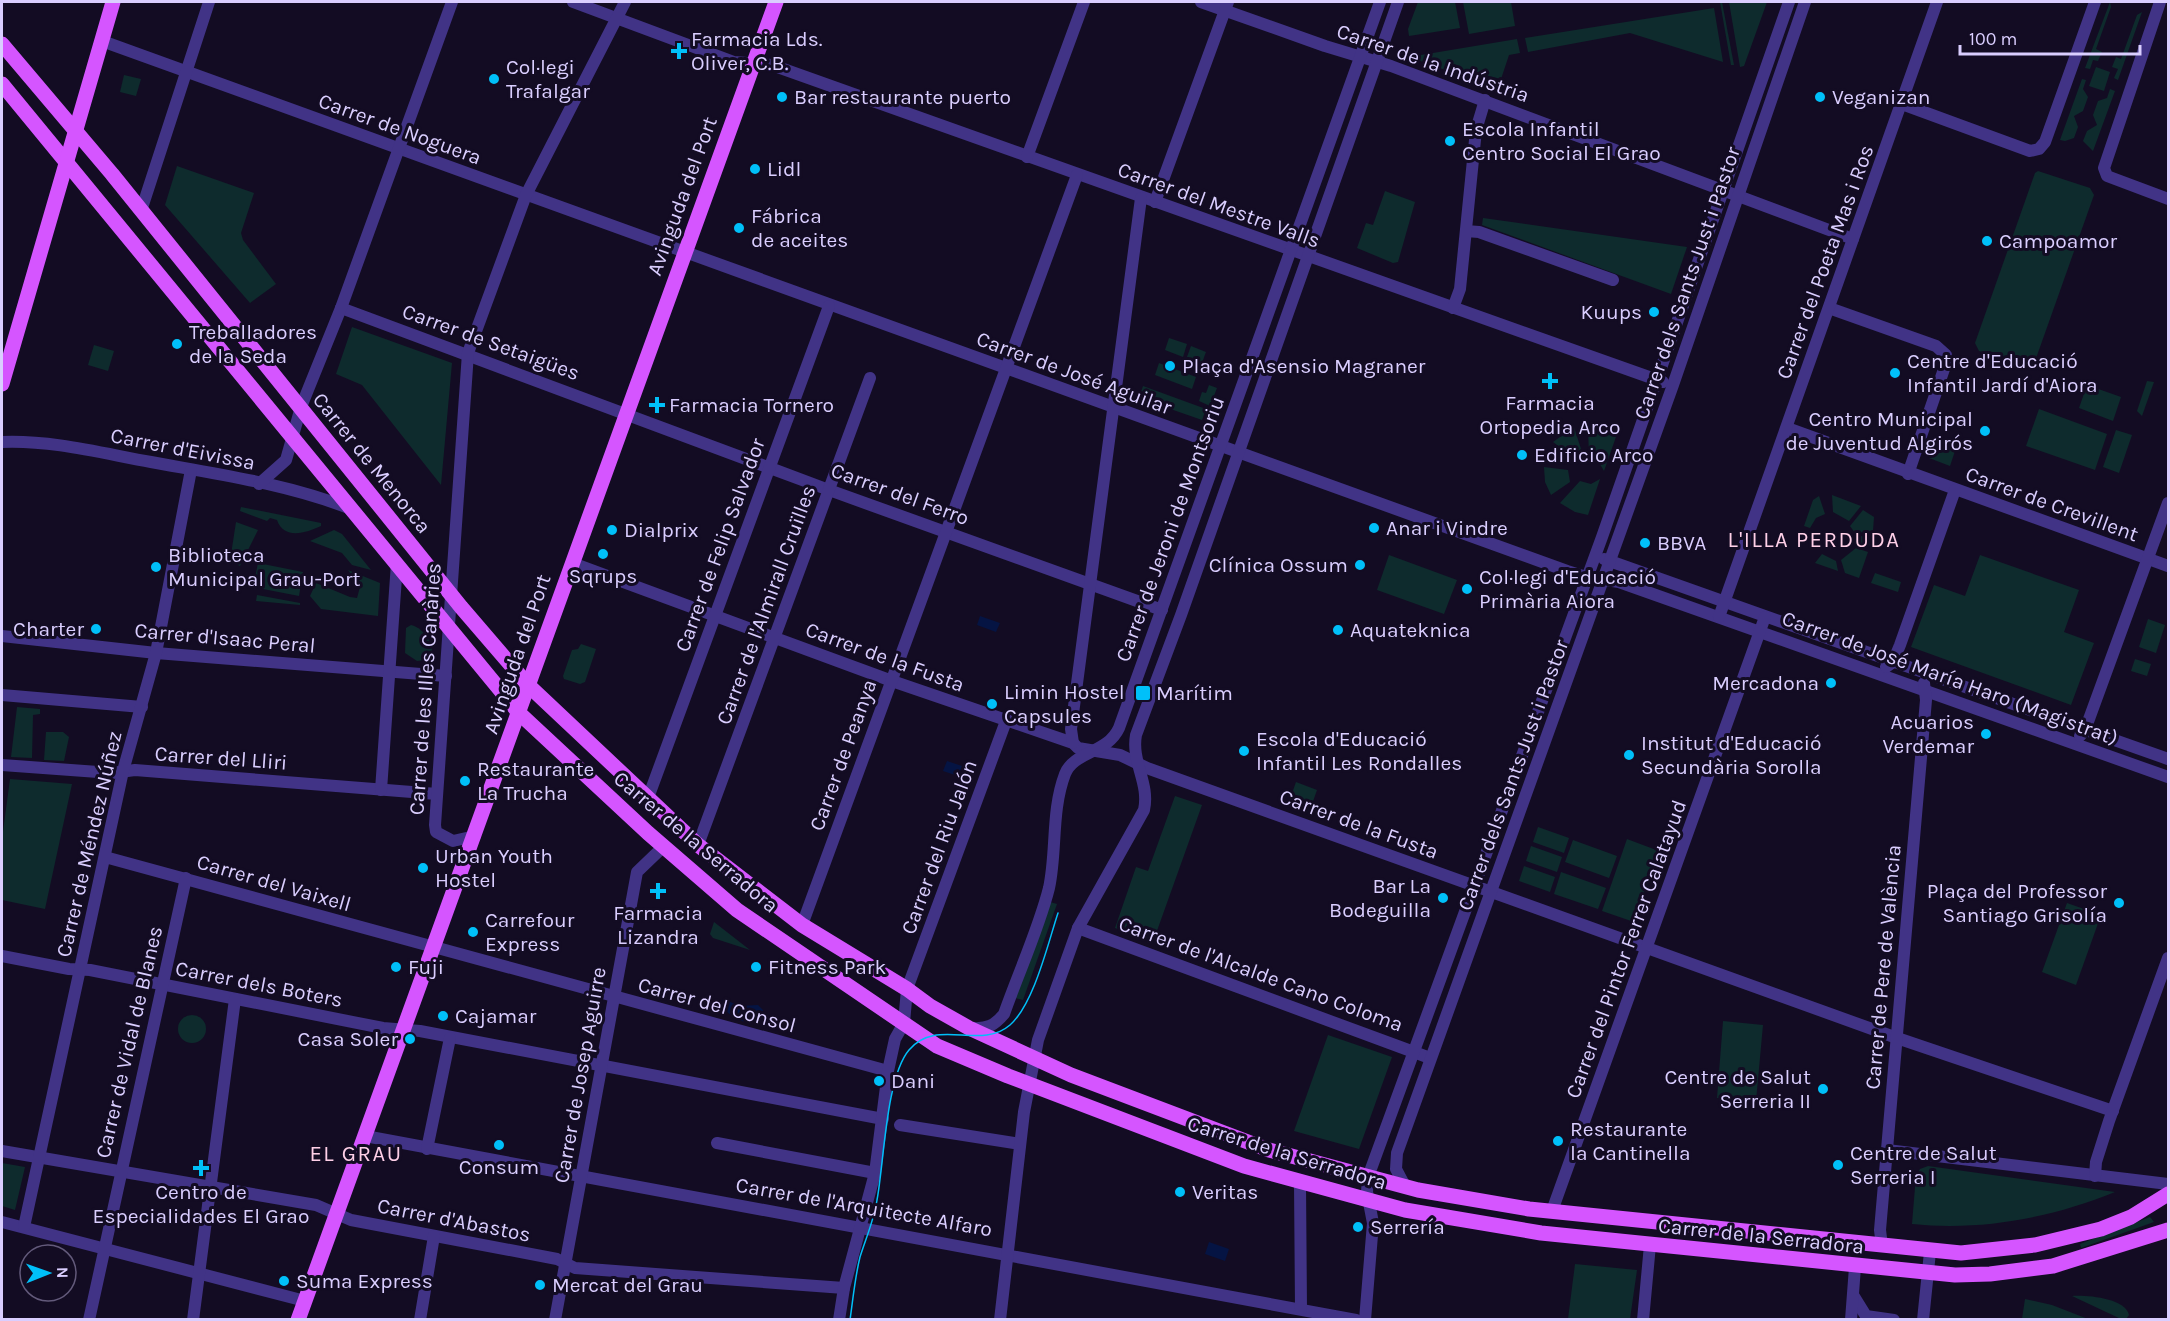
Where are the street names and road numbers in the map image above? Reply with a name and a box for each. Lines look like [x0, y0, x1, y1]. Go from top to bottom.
street label: Carrer de la Indústria [1334, 19, 1532, 107]
street label: Carrer de Noguera [315, 88, 485, 170]
street label: Avinguda del Port [642, 113, 722, 279]
street label: Carrer del Poeta Mas i Ros [1771, 142, 1879, 382]
street label: Carrer dels Sants Just i Pastor [1629, 143, 1745, 422]
street label: Carrer del Mestre Valls [1115, 157, 1323, 253]
street label: Carrer de Setaigües [399, 299, 583, 385]
street label: Carrer de José Aguilar [973, 327, 1175, 420]
street label: Carrer de Menorca [308, 388, 436, 538]
street label: Carrer de Jeroni de Montsoriu [1111, 393, 1229, 665]
street label: Carrer d'Eivissa [109, 423, 257, 475]
street label: Carrer de Felip Salvador [670, 435, 770, 655]
street label: Carrer del Ferro [828, 458, 972, 530]
street label: Carrer de Crevillent [1962, 462, 2142, 546]
street label: Carrer de l'Almirall Cruïlles [712, 482, 820, 728]
street label: Carrer de les Illes Canàries [404, 562, 446, 816]
street label: Avinguda del Port [478, 571, 556, 737]
street label: Carrer de José María Haro (Magistrat) [1779, 606, 2121, 750]
street label: Carrer de la Fusta [802, 617, 968, 697]
street label: Carrer d'Isaac Peral [134, 618, 316, 658]
street label: Carrer dels Sants Just i Pastor [1453, 636, 1573, 914]
street label: Carrer de Peanya [805, 676, 881, 834]
street label: Carrer de Méndez Núñez [51, 729, 127, 959]
street label: Carrer del Lliri [154, 741, 288, 775]
street label: Carrer del Riu Jalón [896, 756, 982, 938]
street label: Carrer de la Serradora [609, 766, 783, 918]
street label: Carrer de la Fusta [1276, 784, 1442, 864]
street label: Carrer del Pintor Ferrer Calatayud [1561, 797, 1691, 1101]
street label: Carrer de Pere de València [1860, 843, 1906, 1091]
street label: Carrer del Vaixell [194, 850, 354, 916]
street label: Carrer de l'Alcalde Cano Coloma [1116, 911, 1406, 1037]
street label: Carrer de Vidal de Blanes [91, 924, 167, 1160]
street label: Carrer dels Boters [173, 956, 345, 1012]
street label: Carrer de Josep Aguirre [549, 965, 611, 1185]
street label: Carrer del Consol [635, 972, 799, 1038]
street label: Carrer de la Serradora [1185, 1111, 1389, 1195]
street label: Carrer de l'Arquitecte Alfaro [734, 1173, 994, 1241]
street label: Carrer d'Abastos [375, 1193, 533, 1247]
street label: Carrer de la Serradora [1657, 1213, 1865, 1259]

